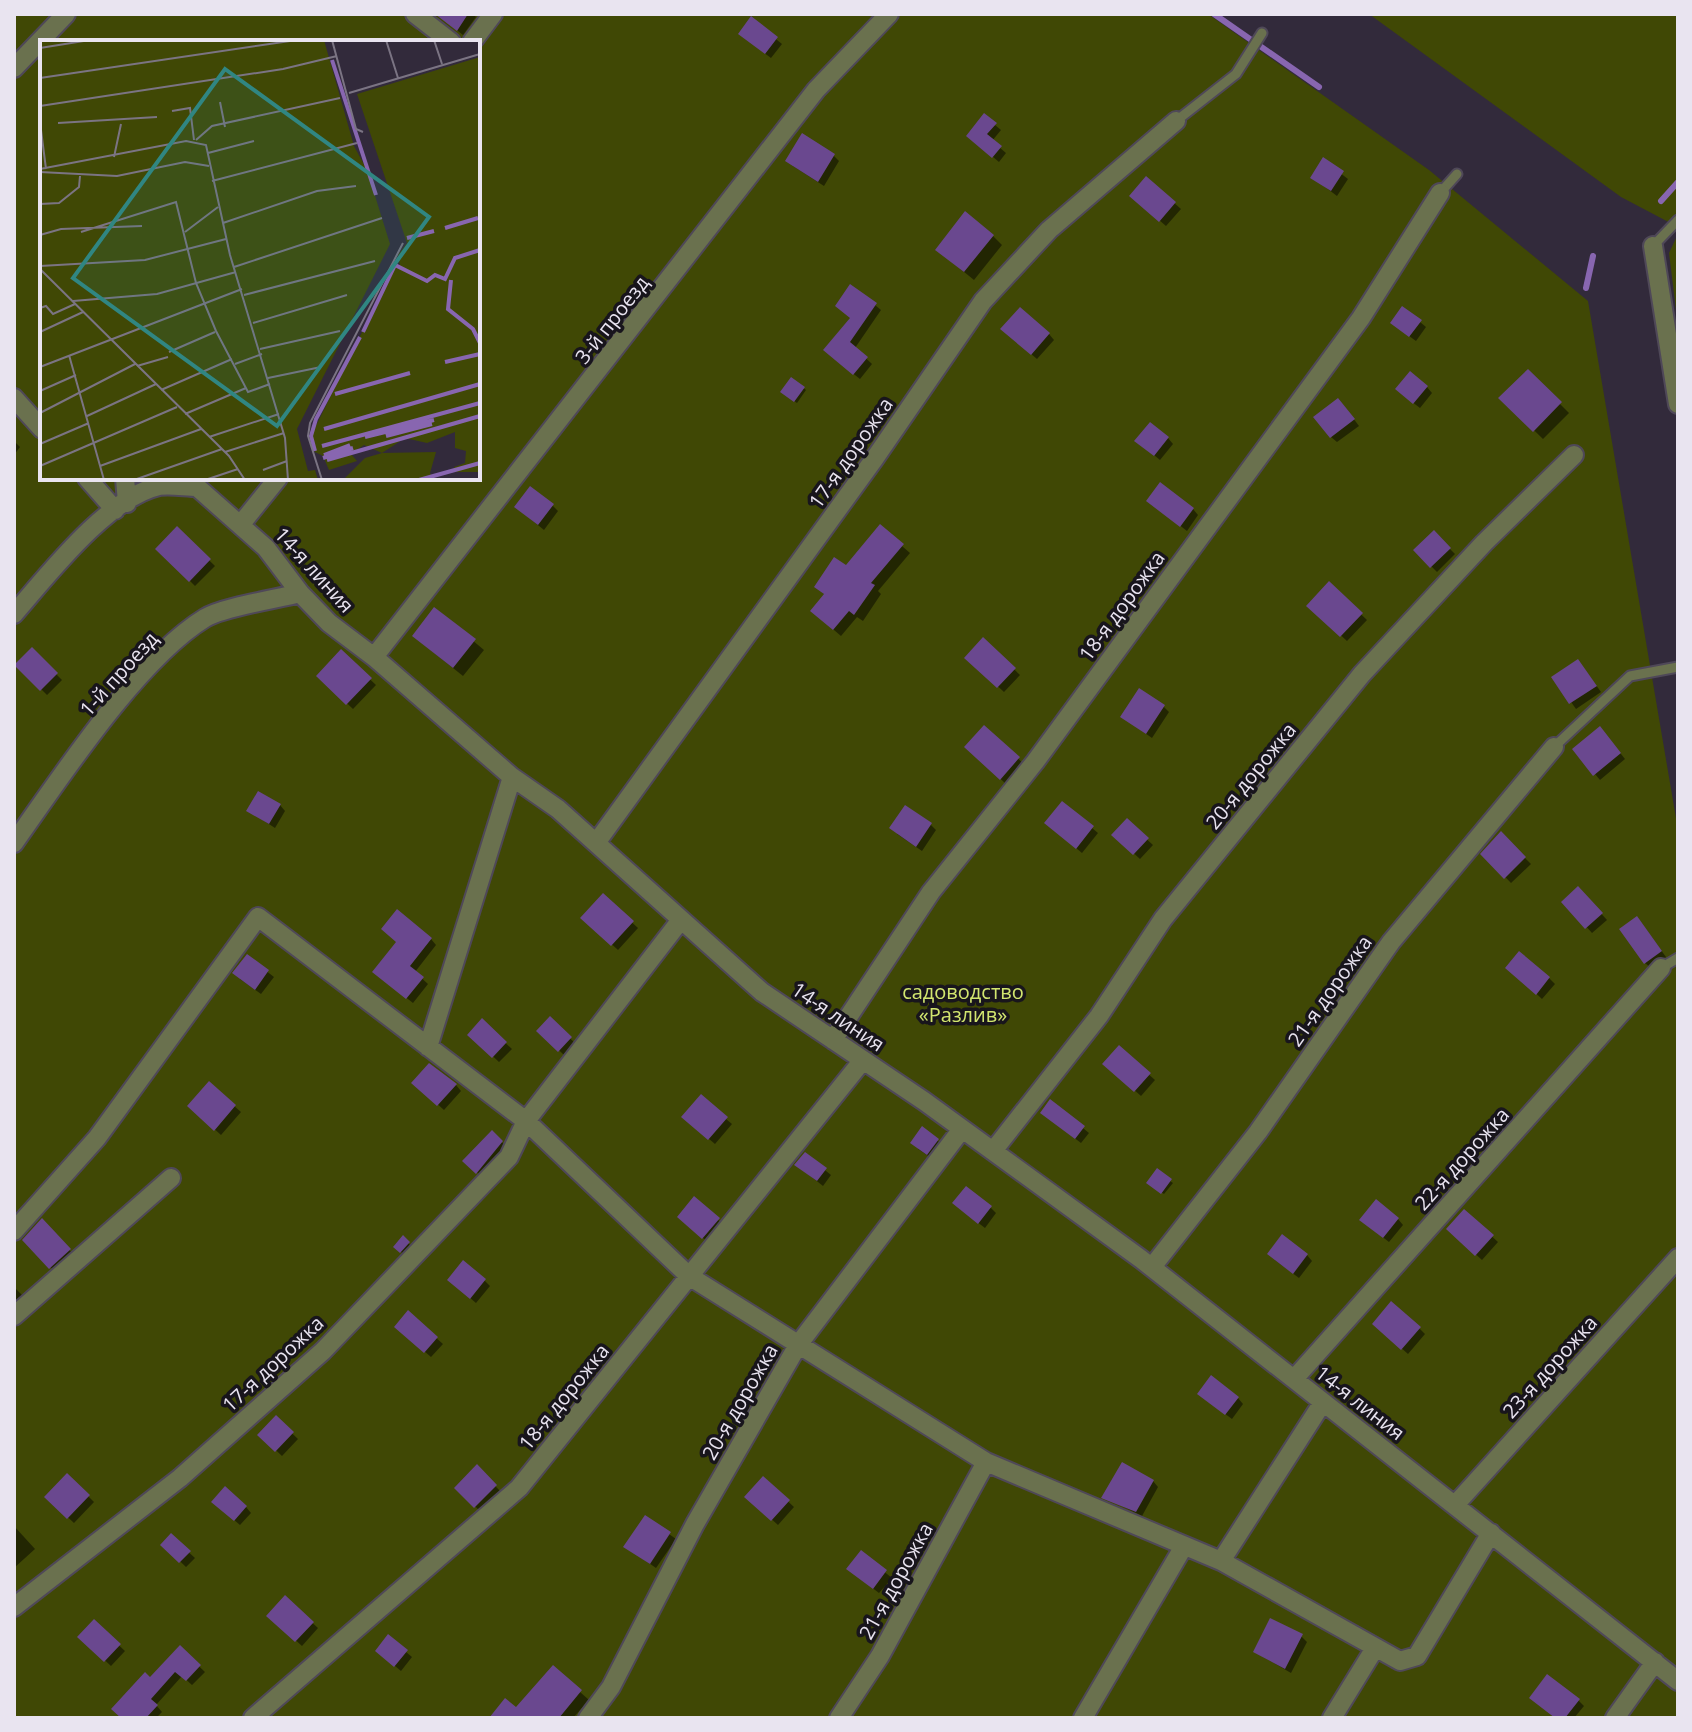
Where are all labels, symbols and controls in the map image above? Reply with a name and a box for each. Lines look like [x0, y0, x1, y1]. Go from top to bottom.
inset map [40, 40, 480, 480]
street label: 3-й проезд [569, 270, 655, 369]
street label: 17-я дорожка [802, 392, 899, 514]
street label: 14-я линия [269, 521, 360, 618]
street label: 18-я дорожка [1073, 545, 1171, 666]
street label: 1-й проезд [74, 625, 164, 722]
street label: 20-я дорожка [1199, 717, 1302, 835]
street label: 21-я дорожка [1281, 930, 1378, 1052]
street label: 14-я линия [787, 976, 890, 1057]
park label: садоводство «Разлив» [902, 978, 1024, 1028]
street label: 22-я дорожка [1408, 1102, 1515, 1216]
street label: 17-я дорожка [216, 1310, 329, 1418]
street label: 23-я дорожка [1496, 1310, 1603, 1424]
street label: 18-я дорожка [512, 1338, 615, 1456]
street label: 20-я дорожка [695, 1339, 784, 1465]
street label: 14-я линия [1310, 1359, 1410, 1446]
street label: 21-я дорожка [852, 1518, 939, 1644]

